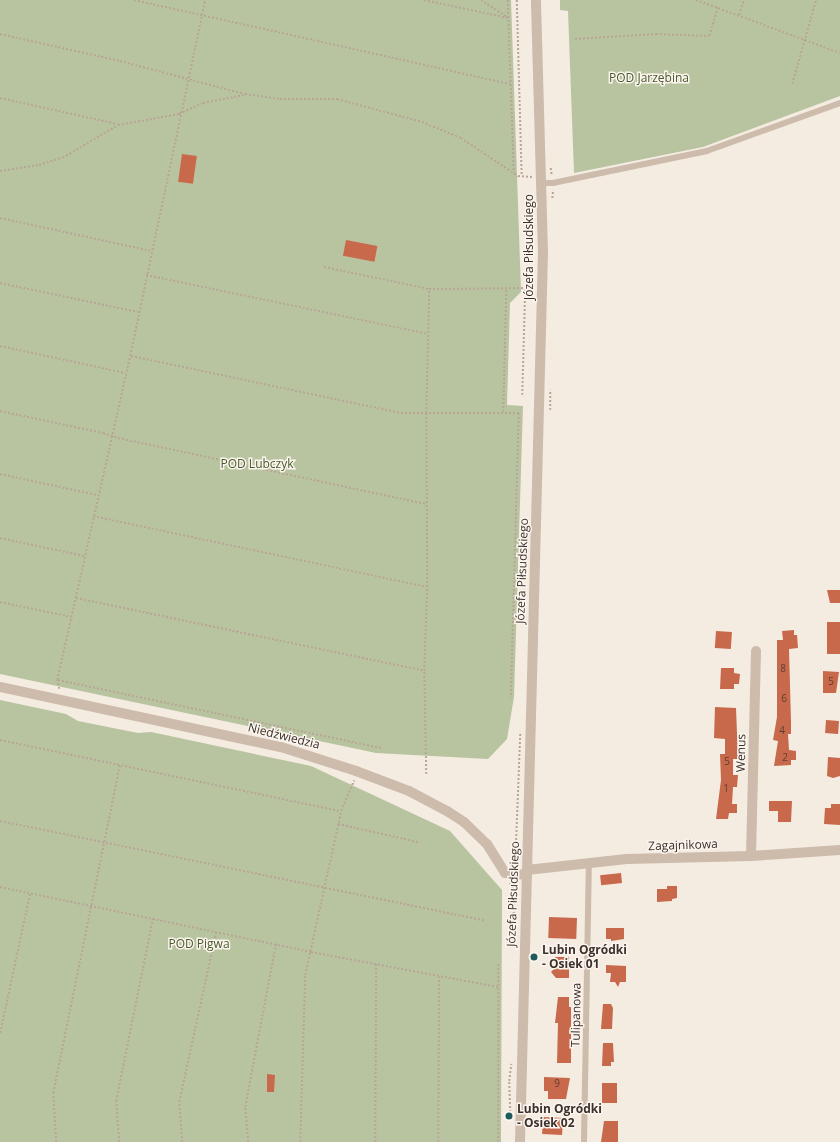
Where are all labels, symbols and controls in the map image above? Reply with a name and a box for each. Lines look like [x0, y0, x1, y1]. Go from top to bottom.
park label: POD Jarzębina [609, 71, 689, 85]
street label: Józefa Piłsudskiego [522, 194, 536, 300]
park label: POD Lubczyk [220, 457, 294, 471]
street label: Józefa Piłsudskiego [513, 518, 531, 624]
house number: 8 [780, 663, 786, 675]
house number: 5 [828, 676, 834, 688]
house number: 6 [781, 693, 787, 705]
street label: Niedźwiedzia [247, 720, 321, 752]
house number: 4 [779, 725, 785, 737]
street label: Wenus [733, 734, 749, 772]
house number: 2 [782, 752, 788, 764]
house number: 5 [724, 756, 730, 768]
house number: 1 [723, 783, 729, 795]
street label: Zagajnikowa [648, 837, 718, 853]
street label: Józefa Piłsudskiego [504, 841, 522, 947]
park label: POD Pigwa [168, 937, 230, 951]
place label: Lubin Ogródki - Osiek 01 [542, 943, 627, 971]
marker: Lubin Ogródki - Osiek 01 [529, 952, 539, 962]
street label: Tulipanowa [568, 983, 584, 1047]
house number: 9 [554, 1078, 560, 1090]
place label: Lubin Ogródki - Osiek 02 [517, 1102, 602, 1130]
marker: Lubin Ogródki - Osiek 02 [504, 1111, 514, 1121]

